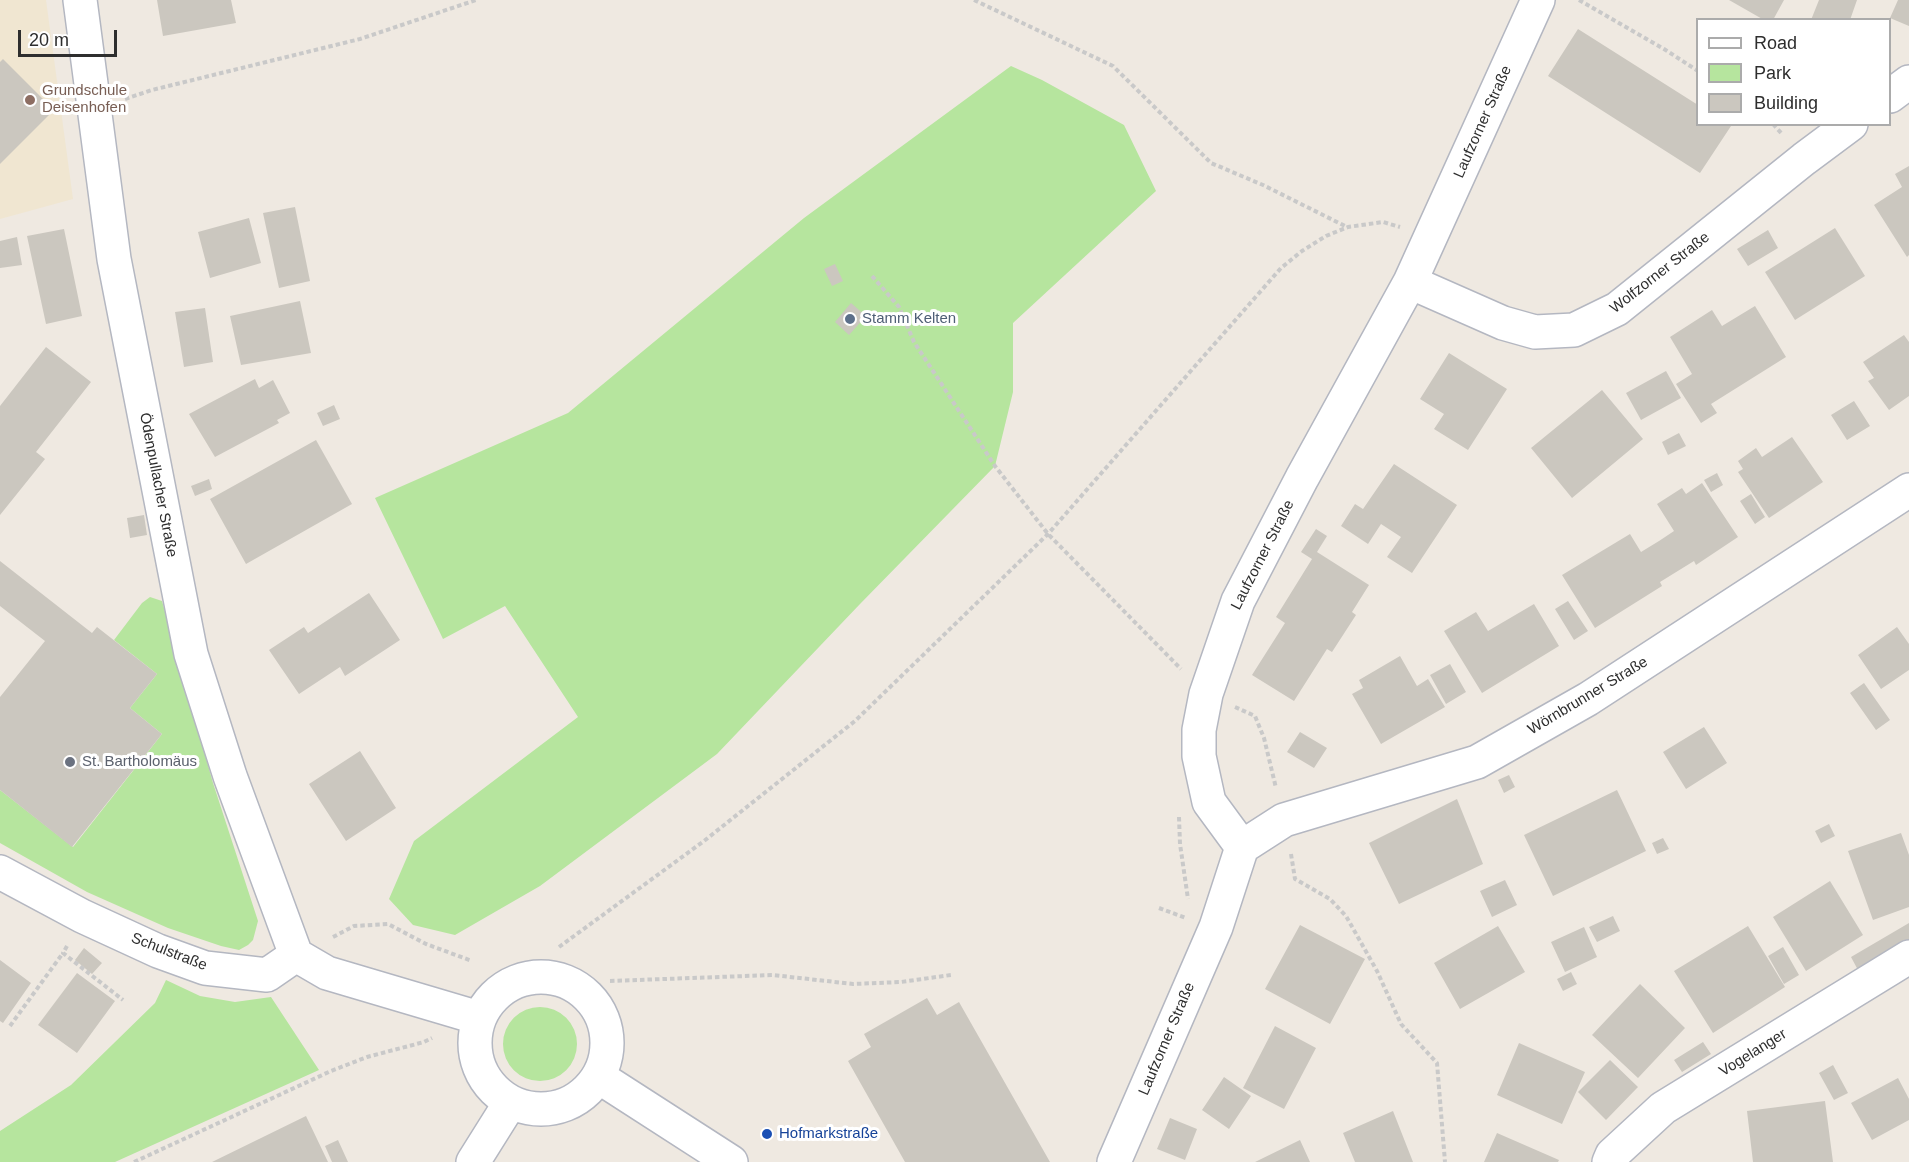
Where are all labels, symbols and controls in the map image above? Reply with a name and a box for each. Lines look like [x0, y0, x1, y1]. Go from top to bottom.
scale bar [21, 18, 120, 56]
legend [1696, 18, 1891, 126]
text: 20 m [29, 30, 69, 50]
text: Road [1754, 33, 1797, 53]
street label: Laufzorner Straße [1450, 63, 1516, 181]
text: Park [1754, 63, 1791, 83]
place label: Grundschule Deisenhofen [42, 82, 127, 117]
marker: Grundschule Deisenhofen [23, 93, 37, 107]
text: Building [1754, 93, 1818, 113]
street label: Wolfzorner Straße [1607, 229, 1713, 317]
place label: Stamm Kelten [862, 310, 956, 328]
marker: Stamm Kelten [843, 312, 857, 326]
street label: Ödenpullacher Straße [135, 411, 181, 559]
street label: Laufzorner Straße [1228, 497, 1298, 613]
street label: Wörnbrunner Straße [1525, 653, 1651, 739]
place label: St. Bartholomäus [82, 753, 197, 771]
marker: St. Bartholomäus [63, 755, 77, 769]
street label: Schulstraße [128, 929, 210, 975]
street label: Laufzorner Straße [1135, 980, 1199, 1098]
street label: Vogelanger [1716, 1025, 1790, 1081]
place label: Hofmarkstraße [779, 1125, 878, 1143]
marker: Hofmarkstraße [760, 1127, 774, 1141]

